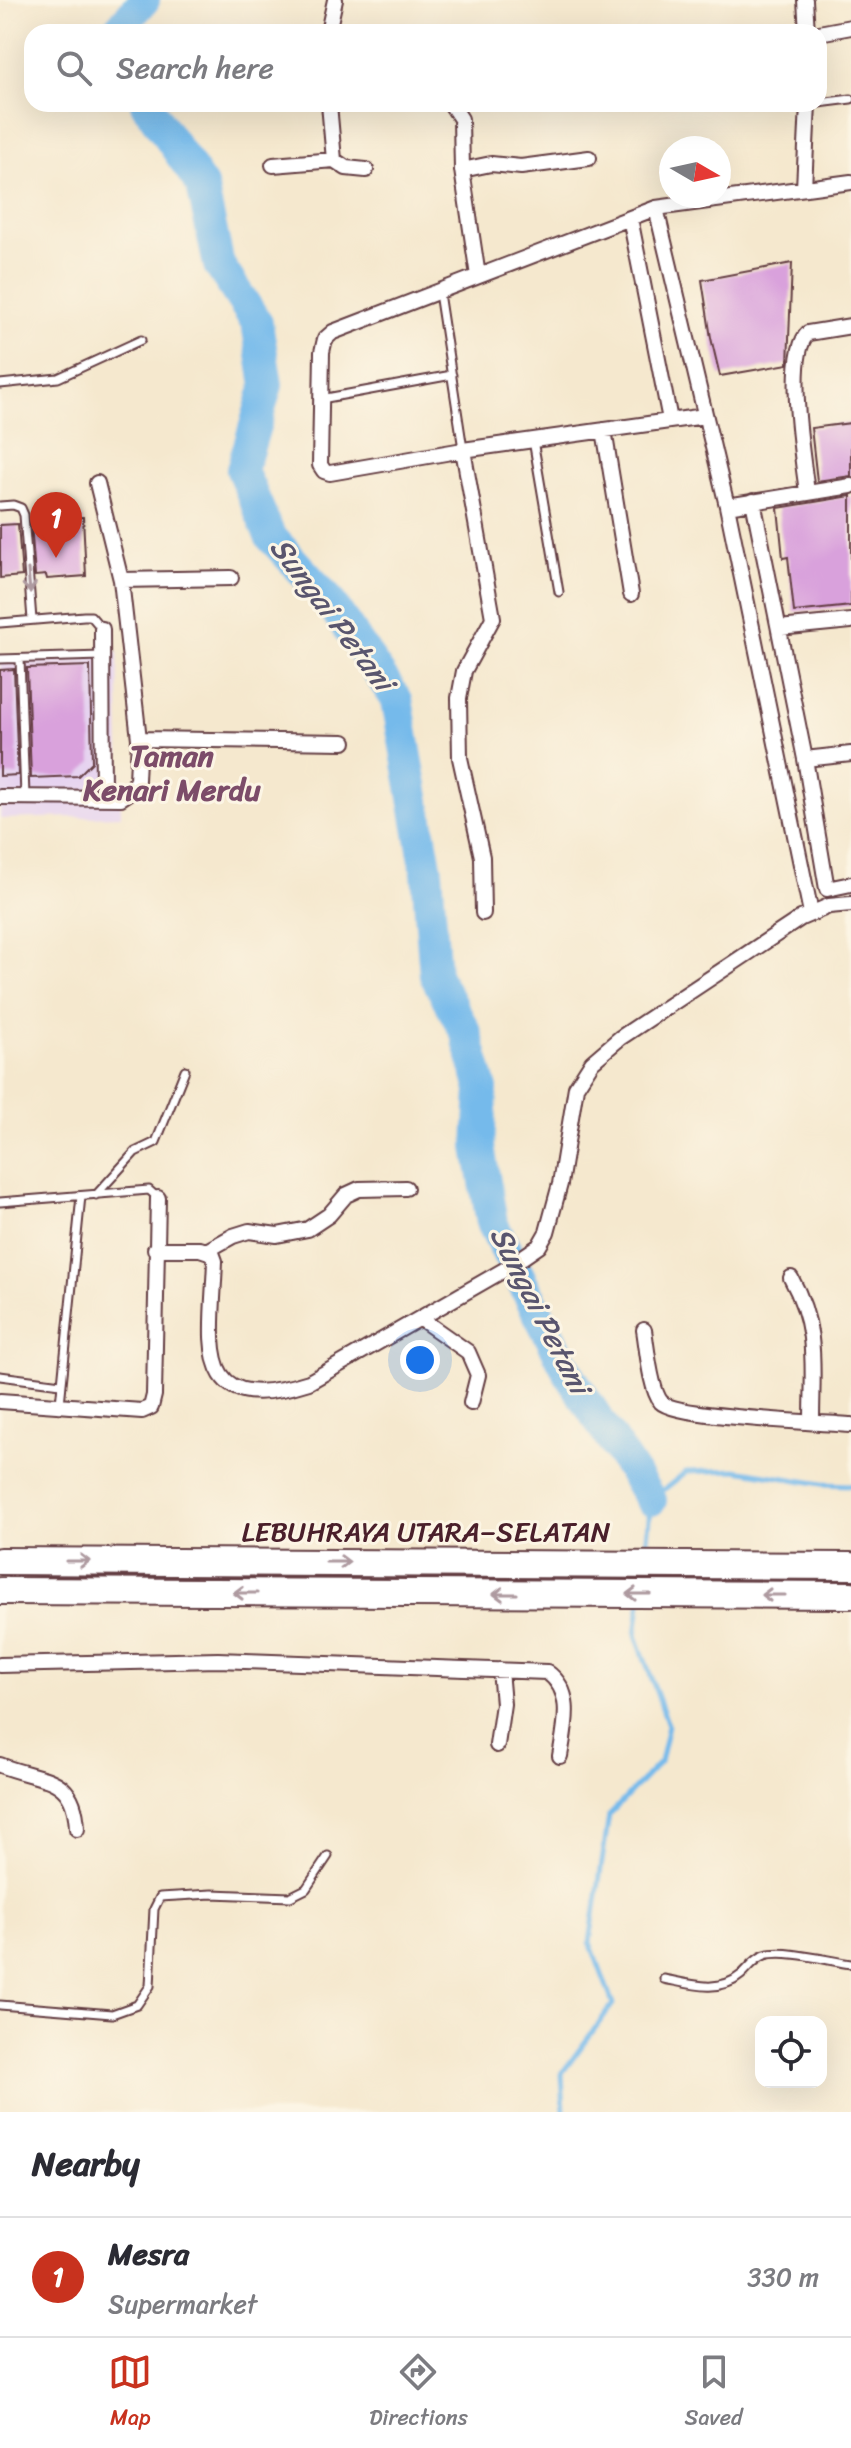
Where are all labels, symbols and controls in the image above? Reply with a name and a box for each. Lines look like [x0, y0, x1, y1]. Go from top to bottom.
search box [24, 24, 827, 112]
text: Search here [116, 41, 274, 95]
icon: search [52, 46, 96, 90]
north arrow [659, 136, 731, 208]
pin: 1 [30, 492, 82, 558]
water label: Sungai Petani [255, 525, 412, 708]
one-way arrow [22, 567, 37, 594]
district label: Taman Kenari Merdu [82, 729, 262, 817]
water label: Sungai Petani [474, 1216, 608, 1409]
your location [400, 1340, 440, 1380]
street label: LEBUHRAYA UTARA–SELATAN [242, 1507, 611, 1556]
one-way arrow [64, 1553, 91, 1569]
one-way arrow [324, 1554, 351, 1570]
one-way arrow [232, 1585, 259, 1601]
one-way arrow [492, 1586, 519, 1602]
one-way arrow [625, 1586, 652, 1602]
one-way arrow [760, 1587, 787, 1603]
map controls [755, 2016, 827, 2088]
button: locate [755, 2016, 827, 2088]
text: Nearby [32, 2134, 140, 2194]
text: Mesra [108, 2227, 189, 2281]
text: 1 [52, 2254, 64, 2300]
text: 330 m [747, 2254, 819, 2300]
text: Supermarket [108, 2281, 257, 2327]
tab: Map [108, 2350, 152, 2437]
tab: Directions [369, 2350, 468, 2437]
tab: Saved [685, 2350, 743, 2437]

